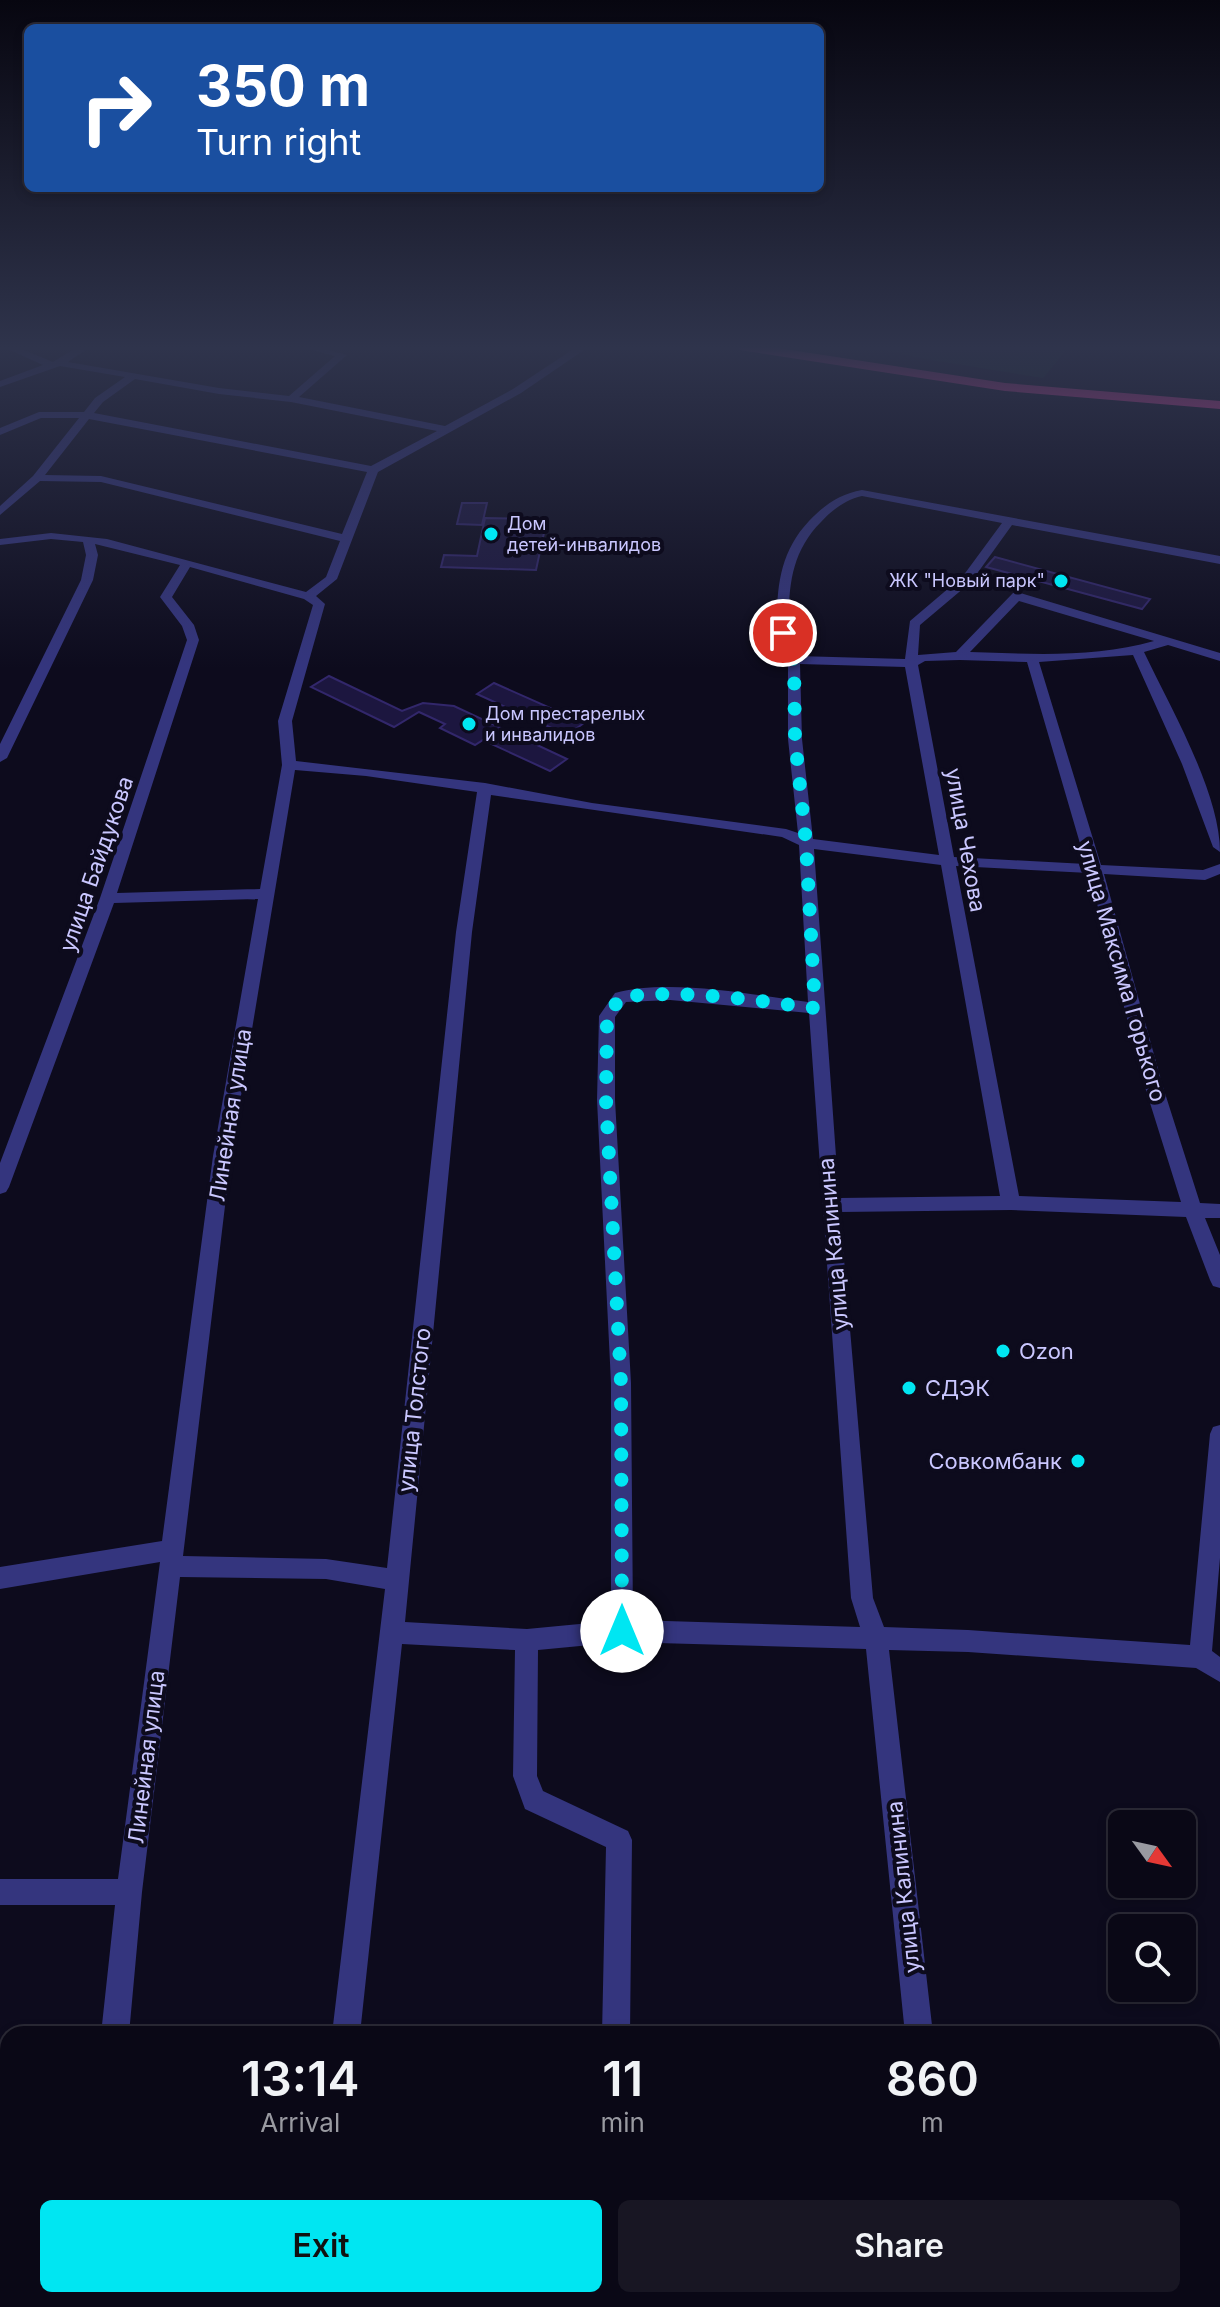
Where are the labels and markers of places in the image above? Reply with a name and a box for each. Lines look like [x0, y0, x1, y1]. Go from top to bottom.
place label: Дом детей-инвалидов [507, 513, 661, 555]
marker: Дом детей-инвалидов [482, 525, 500, 543]
place label: ЖК "Новый парк" [889, 570, 1045, 591]
marker: ЖК "Новый парк" [1052, 572, 1070, 590]
pin [749, 599, 817, 667]
place label: Дом престарелых и инвалидов [485, 703, 645, 745]
marker: Дом престарелых и инвалидов [460, 715, 478, 733]
place label: Ozon [1019, 1338, 1074, 1364]
marker: Ozon [994, 1342, 1012, 1360]
place label: СДЭК [925, 1375, 990, 1401]
marker: СДЭК [900, 1379, 918, 1397]
place label: Совкомбанк [928, 1448, 1062, 1474]
marker: Совкомбанк [1069, 1452, 1087, 1470]

